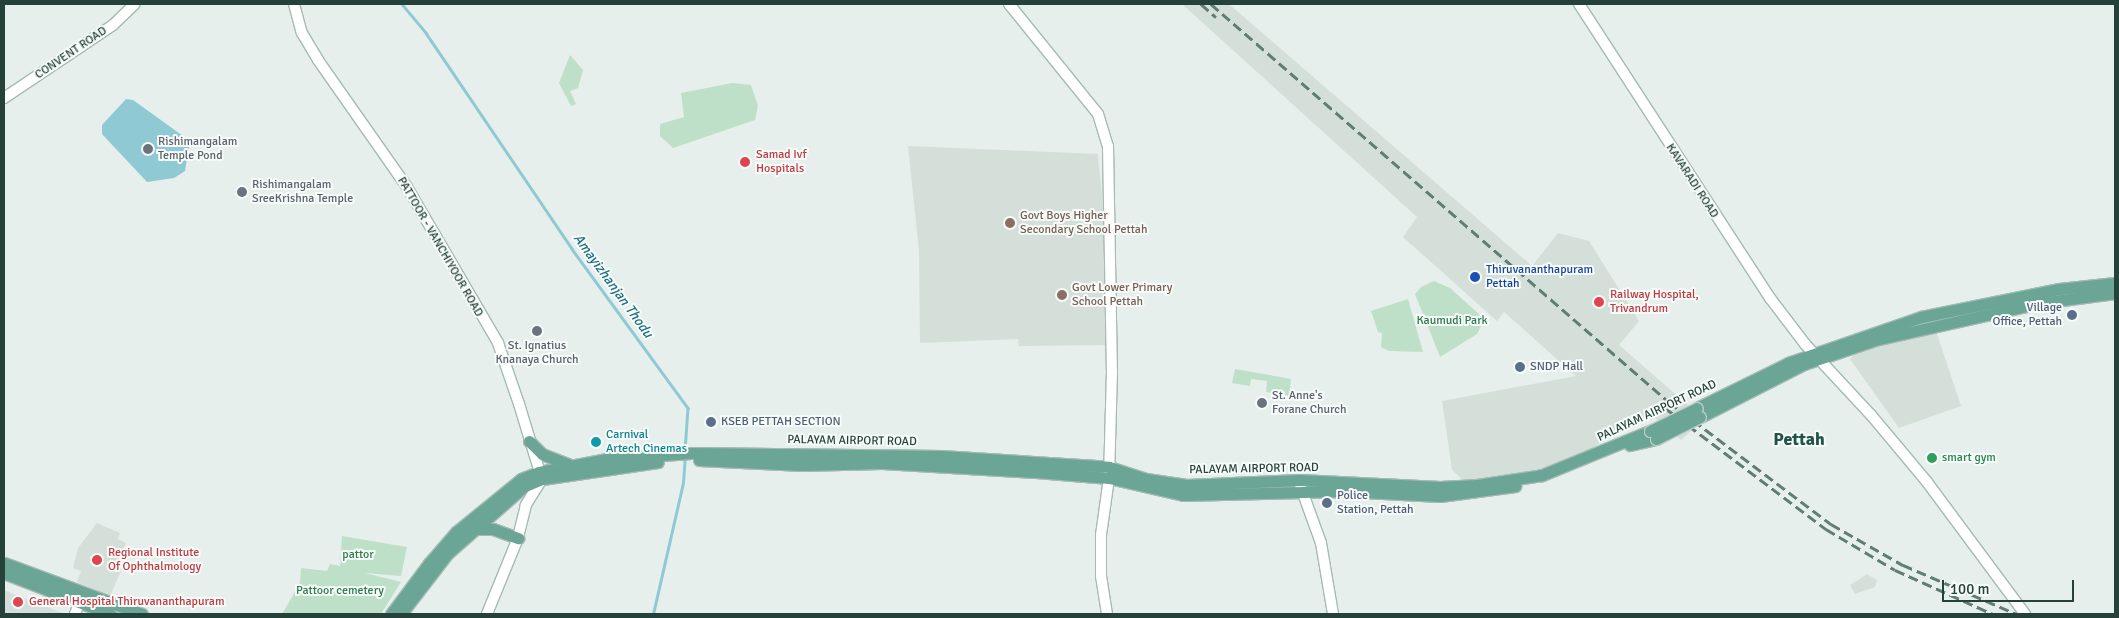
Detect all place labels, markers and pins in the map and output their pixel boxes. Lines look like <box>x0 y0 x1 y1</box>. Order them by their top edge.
place label: Rishimangalam Temple Pond <box>158 135 237 163</box>
marker: Rishimangalam Temple Pond <box>142 143 154 155</box>
place label: Samad Ivf Hospitals <box>756 148 807 176</box>
marker: Samad Ivf Hospitals <box>738 155 752 169</box>
place label: Rishimangalam SreeKrishna Temple <box>252 178 353 206</box>
marker: Rishimangalam SreeKrishna Temple <box>236 186 248 198</box>
place label: Govt Boys Higher Secondary School Pettah <box>1020 209 1147 237</box>
marker: Govt Boys Higher Secondary School Pettah <box>1004 217 1016 229</box>
place label: Thiruvananthapuram Pettah <box>1486 263 1593 291</box>
marker: Thiruvananthapuram Pettah <box>1468 270 1482 284</box>
place label: Govt Lower Primary School Pettah <box>1072 281 1172 309</box>
place label: Railway Hospital, Trivandrum <box>1610 288 1699 316</box>
marker: Govt Lower Primary School Pettah <box>1056 289 1068 301</box>
marker: Railway Hospital, Trivandrum <box>1592 295 1606 309</box>
place label: Village Office, Pettah <box>1992 301 2062 329</box>
marker: Village Office, Pettah <box>2066 309 2078 321</box>
marker: St. Ignatius Knanaya Church <box>531 325 543 337</box>
place label: St. Ignatius Knanaya Church <box>495 339 579 367</box>
place label: SNDP Hall <box>1530 360 1583 374</box>
marker: SNDP Hall <box>1514 361 1526 373</box>
place label: St. Anne's Forane Church <box>1272 389 1346 417</box>
marker: St. Anne's Forane Church <box>1256 397 1268 409</box>
place label: KSEB PETTAH SECTION <box>721 415 841 429</box>
marker: KSEB PETTAH SECTION <box>705 416 717 428</box>
place label: Carnival Artech Cinemas <box>606 428 687 456</box>
marker: Carnival Artech Cinemas <box>590 436 602 448</box>
place label: smart gym <box>1942 451 1996 465</box>
marker: smart gym <box>1926 452 1938 464</box>
place label: Police Station, Pettah <box>1337 489 1414 517</box>
marker: Police Station, Pettah <box>1321 497 1333 509</box>
place label: Regional Institute Of Ophthalmology <box>108 546 201 574</box>
marker: Regional Institute Of Ophthalmology <box>90 553 104 567</box>
marker: General Hospital Thiruvananthapuram <box>11 595 25 609</box>
place label: General Hospital Thiruvananthapuram <box>29 595 225 609</box>

